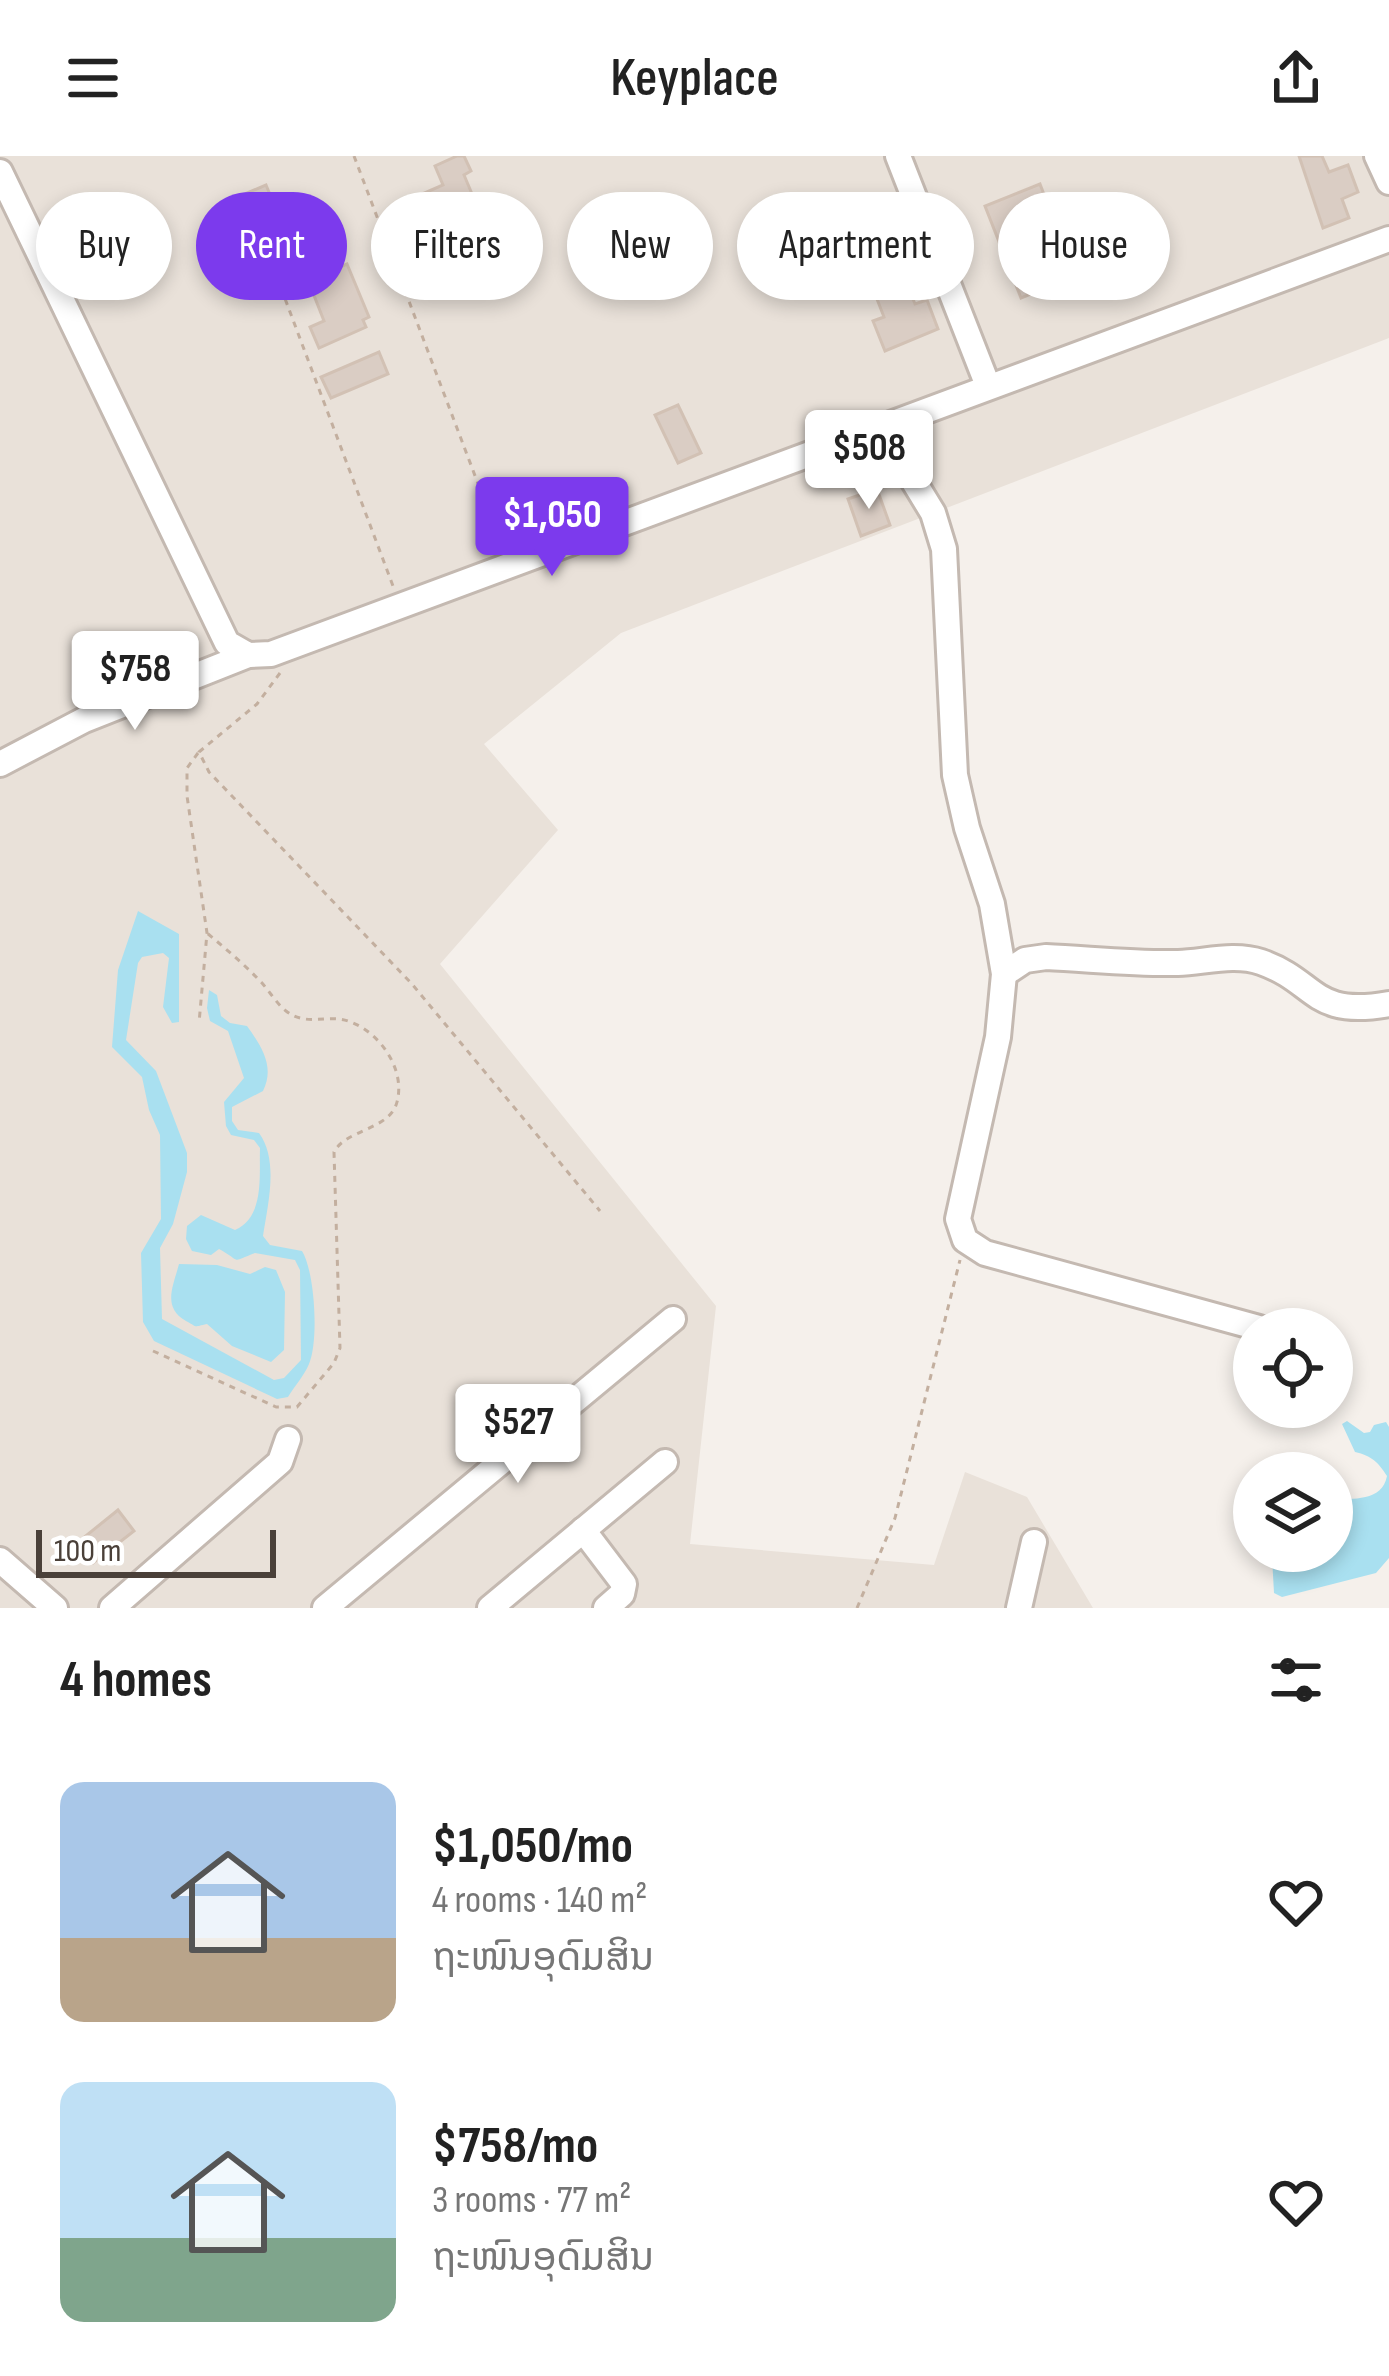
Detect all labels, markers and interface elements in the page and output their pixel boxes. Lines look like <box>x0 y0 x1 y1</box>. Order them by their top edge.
icon: menu <box>60 45 126 111</box>
icon: share <box>1263 45 1329 111</box>
text: Keyplace <box>610 46 779 111</box>
chip: Buy <box>36 192 172 300</box>
chip: Rent <box>196 192 347 300</box>
chip: Filters <box>371 192 543 300</box>
chip: New <box>567 192 713 300</box>
chip: Apartment <box>737 192 974 300</box>
chip: House <box>998 192 1170 300</box>
pin: $508 <box>798 410 940 512</box>
text: $508 <box>832 425 906 472</box>
pin: $1,050 <box>454 477 650 579</box>
text: $1,050 <box>502 492 602 539</box>
pin: $758 <box>64 631 206 733</box>
text: $758 <box>99 646 171 693</box>
map controls <box>1233 1308 1353 1572</box>
button: locate <box>1233 1308 1353 1428</box>
pin: $527 <box>447 1384 589 1486</box>
text: $527 <box>482 1399 554 1446</box>
button: layers <box>1233 1452 1353 1572</box>
scale bar <box>36 1524 276 1577</box>
text: 100 m <box>54 1531 121 1571</box>
icon: filters <box>1263 1647 1329 1713</box>
text: 4 homes <box>60 1650 212 1711</box>
text: $1,050/mo <box>432 1816 633 1877</box>
icon: home <box>156 1830 300 1974</box>
icon: heart <box>1263 1869 1329 1935</box>
text: 4 rooms · 140 m² <box>432 1877 647 1924</box>
text: ຖະໜົນອຸດົມສິນ <box>432 1935 654 1982</box>
text: $758/mo <box>432 2116 598 2177</box>
icon: home <box>156 2130 300 2274</box>
icon: heart <box>1263 2169 1329 2235</box>
text: 3 rooms · 77 m² <box>432 2177 631 2224</box>
text: ຖະໜົນອຸດົມສິນ <box>432 2235 654 2282</box>

